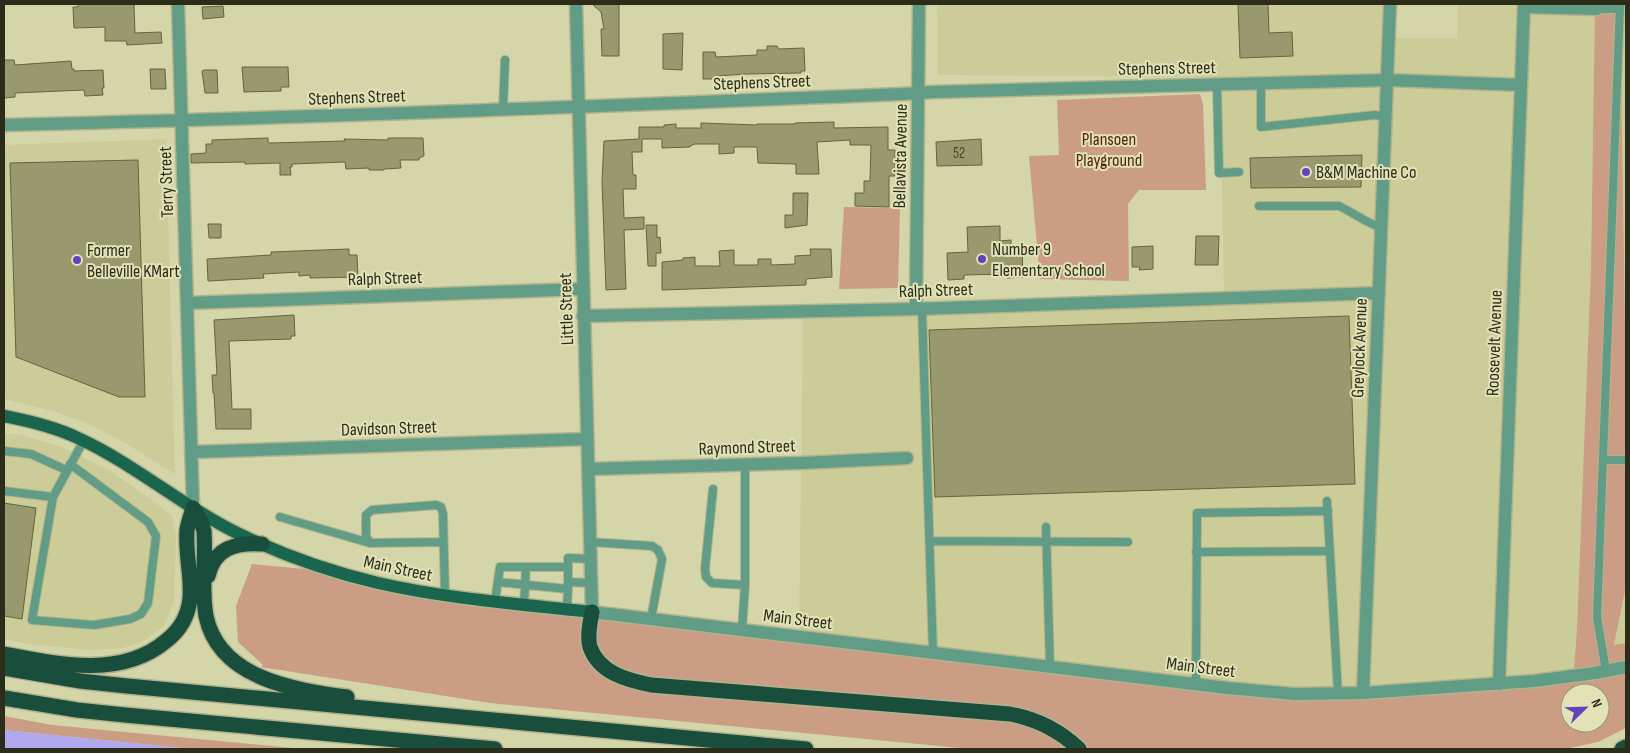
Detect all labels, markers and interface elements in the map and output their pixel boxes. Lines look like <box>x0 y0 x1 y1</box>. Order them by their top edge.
street label: Stephens Street <box>1118 57 1217 80</box>
street label: Stephens Street <box>713 70 812 95</box>
street label: Stephens Street <box>308 85 407 110</box>
street label: Bellavista Avenue <box>889 103 912 209</box>
park label: Plansoen Playground <box>1076 129 1142 171</box>
house number: 52 <box>953 144 965 163</box>
street label: Terry Street <box>155 145 178 218</box>
place label: B&M Machine Co <box>1316 162 1416 183</box>
marker: B&M Machine Co <box>1300 166 1312 178</box>
place label: Number 9 Elementary School <box>992 239 1105 281</box>
place label: Former Belleville KMart <box>87 240 180 282</box>
marker: Number 9 Elementary School <box>976 253 988 265</box>
marker: Former Belleville KMart <box>71 254 83 266</box>
street label: Ralph Street <box>347 267 423 290</box>
street label: Little Street <box>555 272 578 346</box>
street label: Ralph Street <box>898 279 974 302</box>
street label: Roosevelt Avenue <box>1482 289 1507 397</box>
street label: Greylock Avenue <box>1347 298 1372 398</box>
street label: Davidson Street <box>341 416 438 441</box>
street label: Raymond Street <box>698 435 796 460</box>
street label: Main Street <box>362 551 435 586</box>
street label: Main Street <box>762 605 834 634</box>
street label: Main Street <box>1165 653 1237 682</box>
north arrow <box>1560 683 1610 733</box>
text: N <box>1587 696 1606 710</box>

